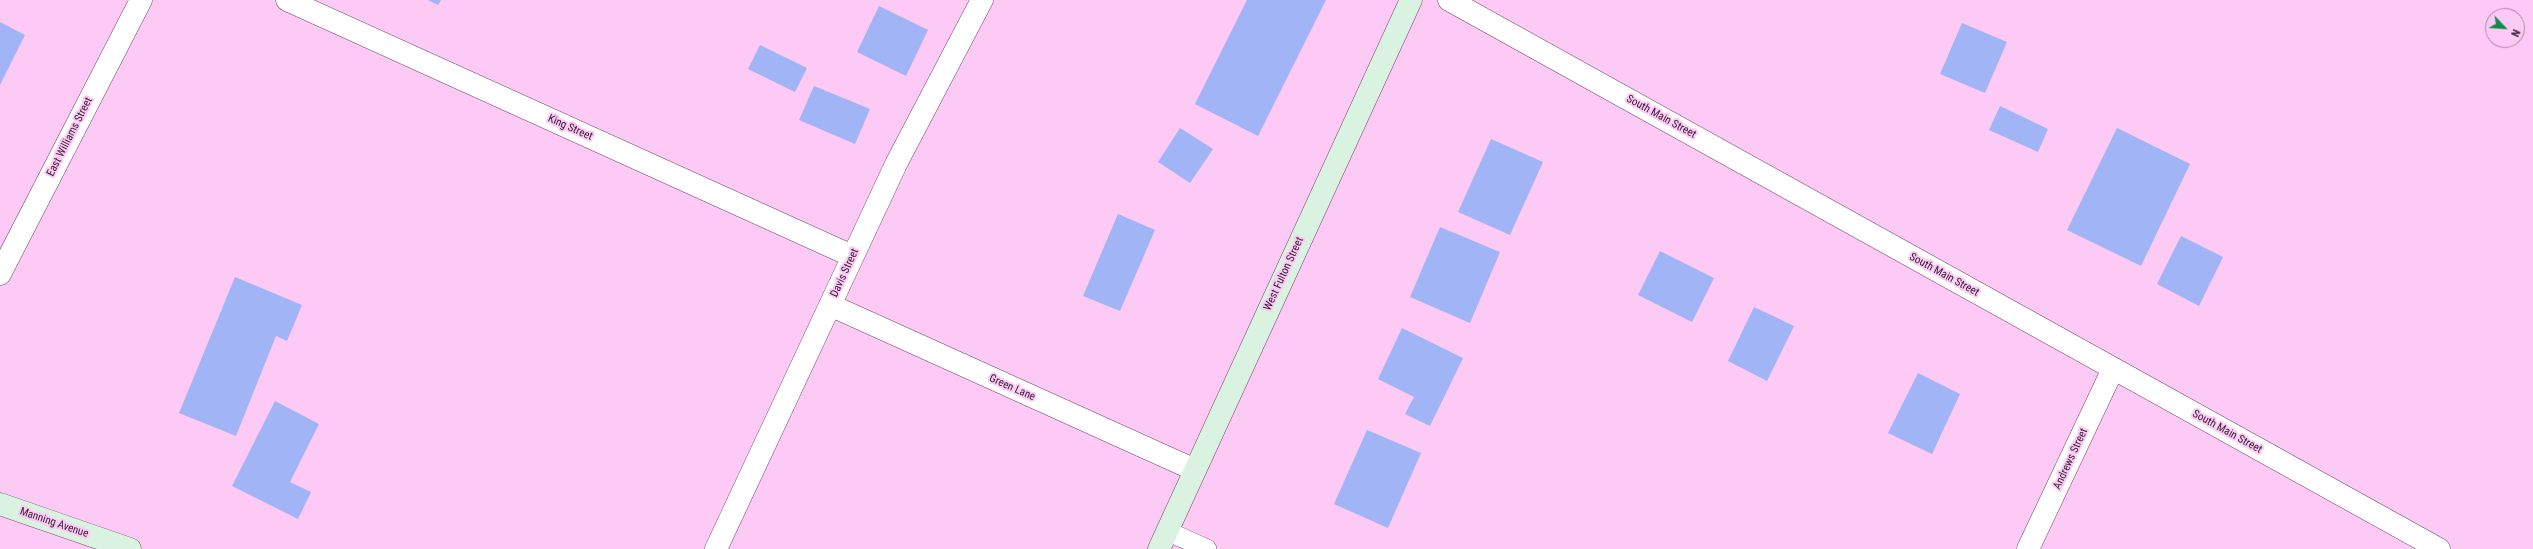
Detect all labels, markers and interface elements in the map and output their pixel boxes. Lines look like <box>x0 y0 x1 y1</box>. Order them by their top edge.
north arrow <box>2485 8 2525 48</box>
text: N <box>2508 27 2523 39</box>
street label: South Main Street <box>1624 92 1698 142</box>
street label: East Williams Street <box>44 95 96 179</box>
street label: King Street <box>546 112 594 144</box>
street label: West Fulton Street <box>1261 235 1307 313</box>
street label: Davis Street <box>828 247 862 299</box>
street label: South Main Street <box>1907 250 1981 300</box>
street label: Green Lane <box>987 372 1037 404</box>
street label: South Main Street <box>2190 407 2264 457</box>
street label: Andrews Street <box>2051 426 2091 492</box>
street label: Manning Avenue <box>18 505 90 541</box>

